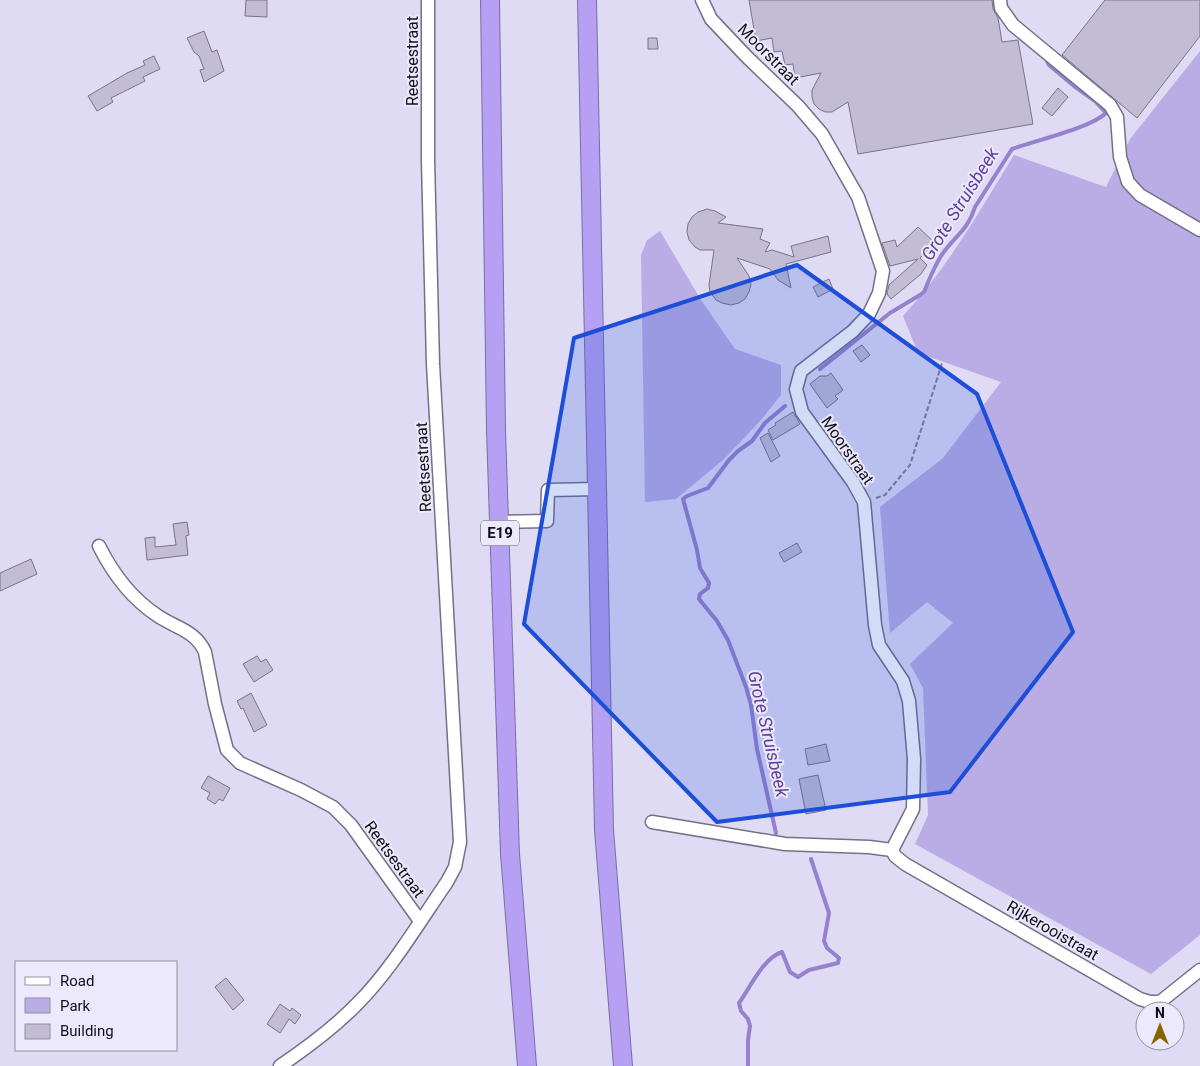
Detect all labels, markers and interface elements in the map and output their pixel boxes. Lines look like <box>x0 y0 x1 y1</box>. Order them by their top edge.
street label: Reetsestraat <box>403 16 422 106</box>
street label: Moorstraat <box>734 20 803 89</box>
water label: Grote Struisbeek <box>916 142 1003 264</box>
street label: Moorstraat <box>817 413 878 488</box>
street label: Reetsestraat <box>412 422 435 512</box>
road number: E19 <box>481 520 519 546</box>
water label: Grote Struisbeek <box>744 669 793 800</box>
street label: Reetsestraat <box>360 817 429 901</box>
street label: Rijkerooistraat <box>1004 897 1102 964</box>
legend <box>15 961 178 1051</box>
text: Road <box>60 972 94 990</box>
text: Park <box>60 997 91 1015</box>
north arrow <box>1135 1001 1185 1051</box>
text: N <box>1155 1005 1165 1021</box>
text: Building <box>60 1022 114 1040</box>

